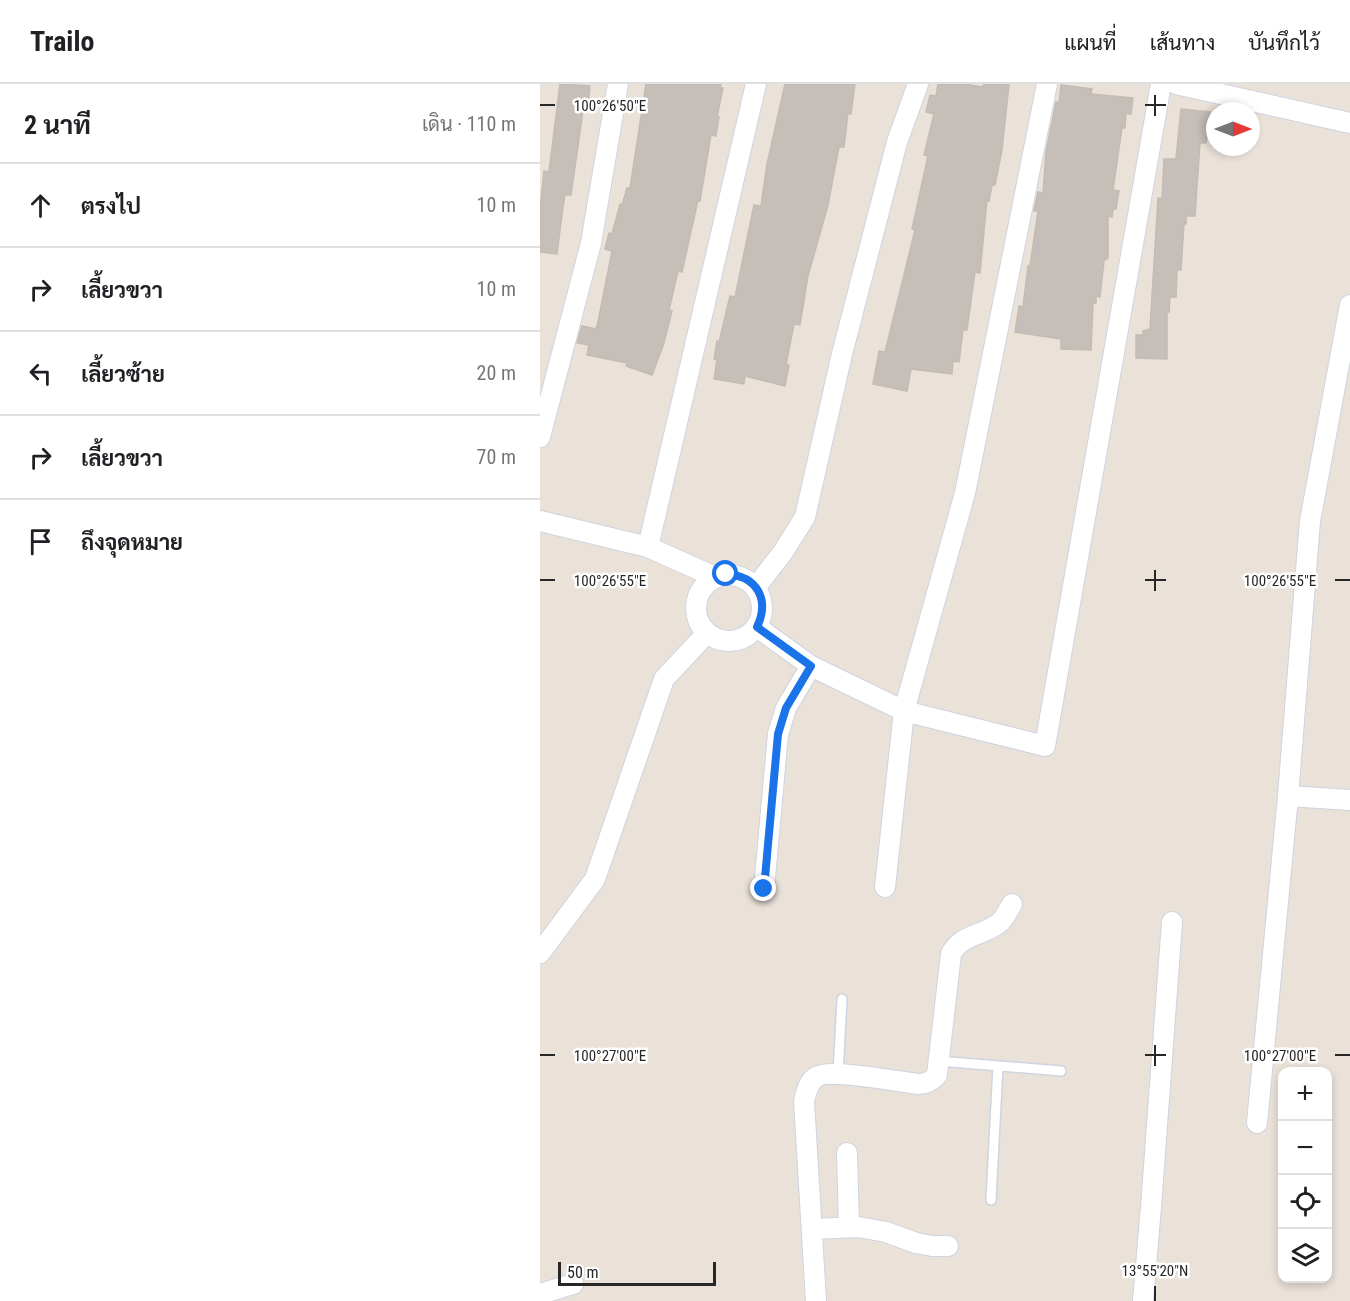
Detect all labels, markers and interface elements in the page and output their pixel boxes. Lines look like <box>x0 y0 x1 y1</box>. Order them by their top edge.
text: Trailo <box>30 25 94 58</box>
text: แผนที่ <box>1064 31 1117 55</box>
text: เส้นทาง <box>1150 31 1215 55</box>
text: บันทึกไว้ <box>1248 31 1320 55</box>
text: 100°26'50"E <box>574 97 646 115</box>
north arrow <box>1206 102 1260 156</box>
text: 2 นาที <box>24 110 91 140</box>
text: เดิน · 110 m <box>422 112 516 136</box>
icon: ahead <box>24 189 57 222</box>
text: 10 m <box>477 193 516 217</box>
text: ตรงไป <box>81 194 141 219</box>
icon: right <box>24 273 57 306</box>
text: 10 m <box>477 277 516 301</box>
text: เลี้ยวขวา <box>81 278 163 303</box>
icon: left <box>24 357 57 390</box>
text: 20 m <box>477 361 516 385</box>
text: เลี้ยวซ้าย <box>81 362 165 387</box>
icon: right <box>24 441 57 474</box>
text: 70 m <box>477 445 516 469</box>
text: เลี้ยวขวา <box>81 446 163 471</box>
icon: arrive <box>24 525 57 558</box>
text: ถึงจุดหมาย <box>81 530 183 555</box>
route start <box>712 560 738 586</box>
text: 100°26'55"E <box>574 572 646 590</box>
text: 100°26'55"E <box>1244 572 1316 590</box>
route end <box>750 875 776 901</box>
text: 100°27'00"E <box>574 1047 646 1065</box>
text: 100°27'00"E <box>1244 1047 1316 1065</box>
map controls <box>1278 1067 1332 1283</box>
button: + <box>1278 1067 1332 1121</box>
button: − <box>1278 1121 1332 1175</box>
button: locate <box>1278 1175 1332 1229</box>
button: layers <box>1278 1229 1332 1283</box>
scale bar <box>558 1259 716 1286</box>
text: 13°55'20"N <box>1122 1262 1188 1280</box>
text: 50 m <box>567 1263 599 1282</box>

